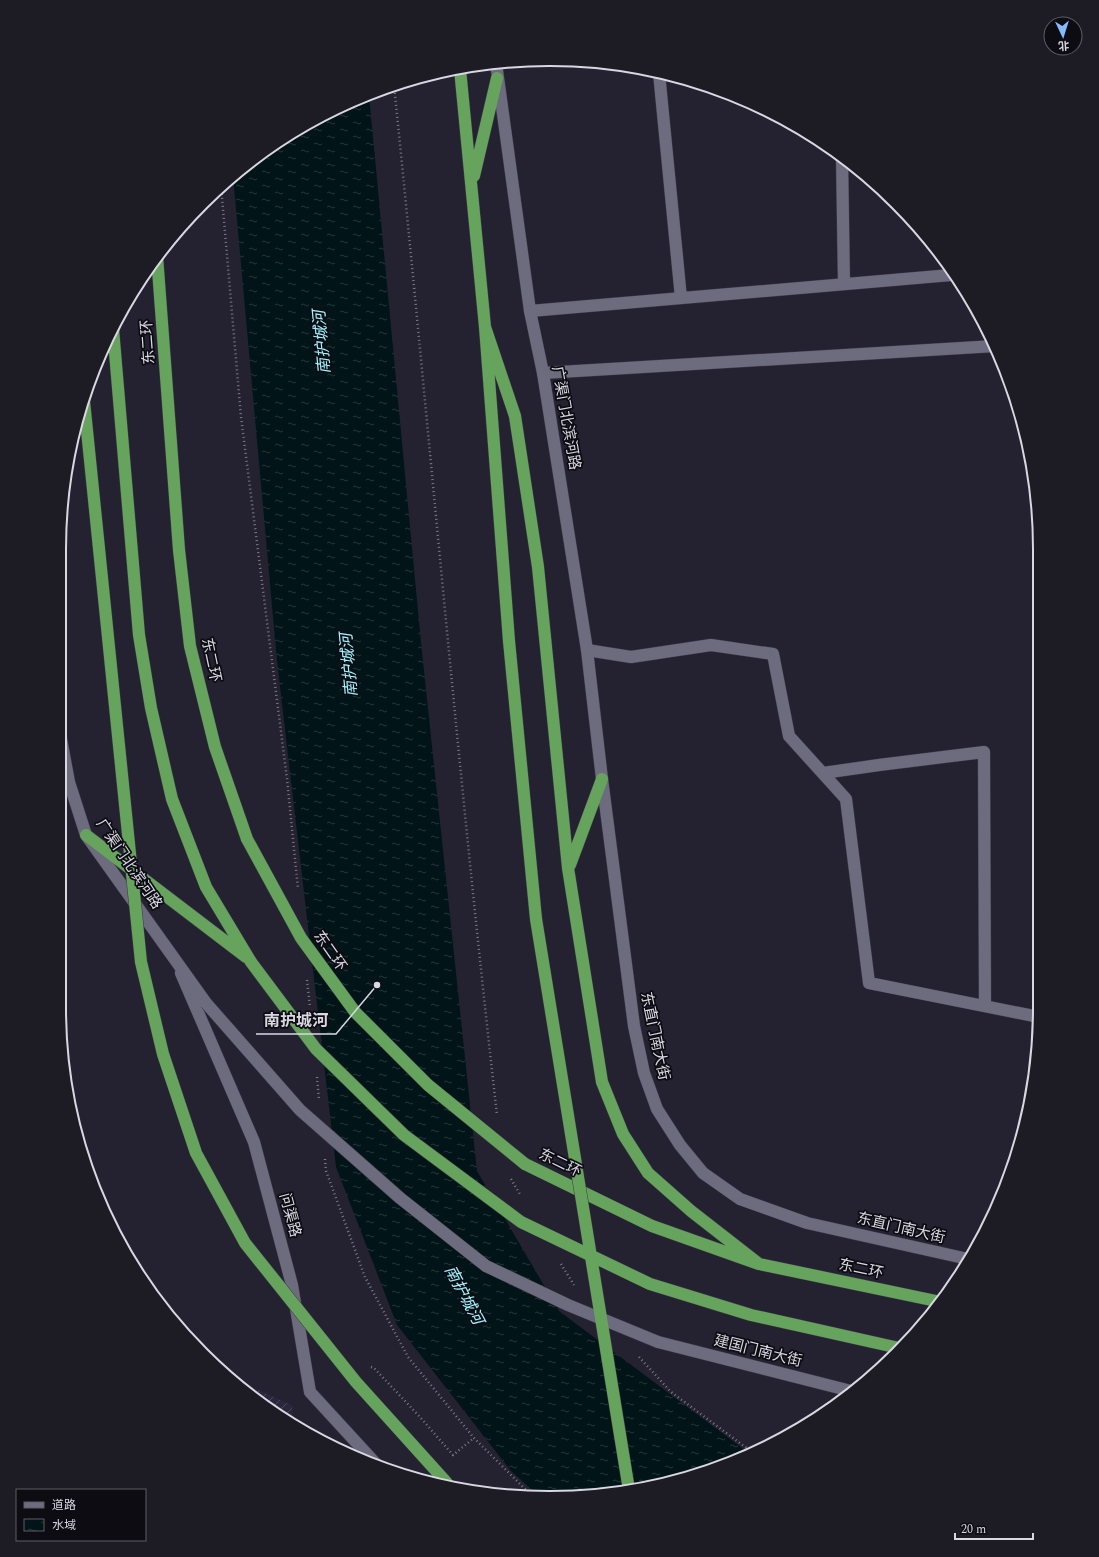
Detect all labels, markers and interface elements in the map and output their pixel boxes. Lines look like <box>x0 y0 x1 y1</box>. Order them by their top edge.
north arrow <box>1043 16 1083 56</box>
text: 北 <box>1058 37 1070 54</box>
water label: 南护城河 <box>307 306 337 375</box>
street label: 东二环 <box>135 319 161 365</box>
street label: 广渠门北滨河路 <box>546 364 586 472</box>
water label: 南护城河 <box>334 629 364 698</box>
street label: 东二环 <box>195 636 227 684</box>
street label: 广渠门北滨河路 <box>90 814 168 914</box>
street label: 东二环 <box>308 926 352 976</box>
street label: 东直门南大街 <box>634 990 676 1082</box>
callout: 南护城河 <box>256 1006 336 1034</box>
text: 南护城河 <box>264 1009 328 1033</box>
street label: 东二环 <box>535 1143 585 1183</box>
street label: 问渠路 <box>273 1190 307 1240</box>
street label: 东直门南大街 <box>855 1207 947 1249</box>
street label: 东二环 <box>837 1253 885 1285</box>
water label: 南护城河 <box>438 1261 491 1332</box>
street label: 建国门南大街 <box>712 1329 804 1373</box>
legend <box>16 1489 146 1541</box>
text: 道路 <box>52 1496 76 1515</box>
scale bar <box>955 1515 1033 1541</box>
text: 水域 <box>52 1516 76 1535</box>
text: 20 m <box>961 1520 986 1539</box>

